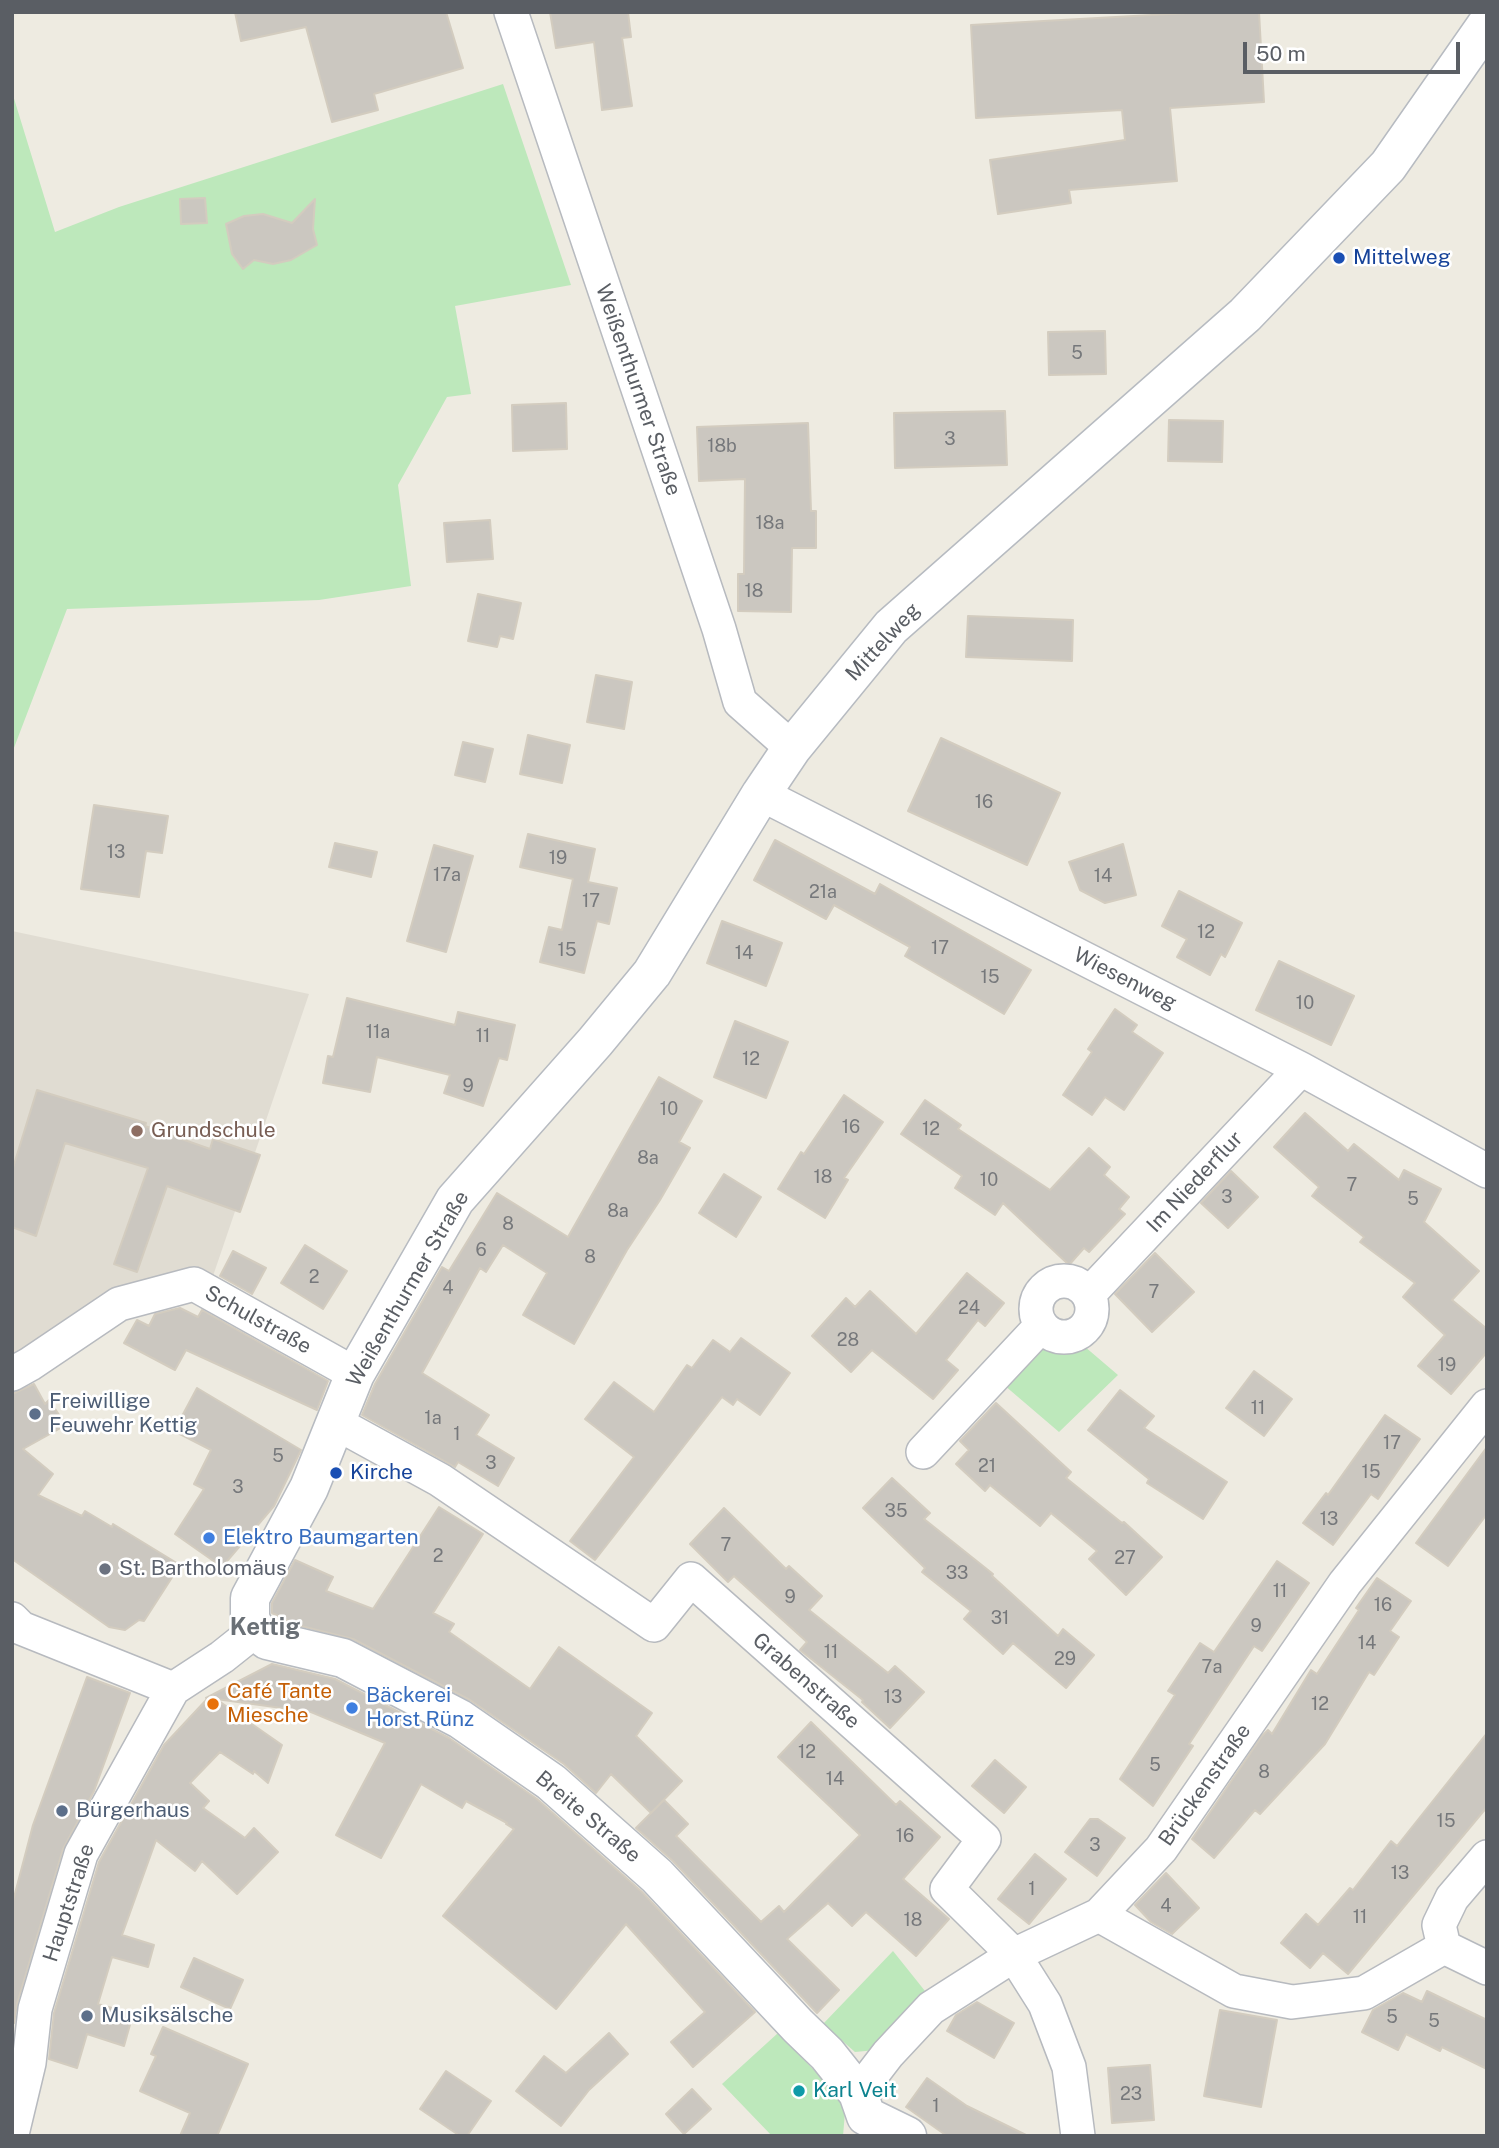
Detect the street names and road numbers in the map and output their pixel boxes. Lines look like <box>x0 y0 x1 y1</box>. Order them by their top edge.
street label: Weißenthurmer Straße <box>590 281 686 499</box>
street label: Mittelweg <box>840 598 926 686</box>
street label: Wiesenweg <box>1069 942 1181 1016</box>
street label: Im Niederflur <box>1142 1126 1248 1238</box>
street label: Weißenthurmer Straße <box>342 1187 474 1391</box>
street label: Schulstraße <box>200 1280 316 1360</box>
street label: Grabenstraße <box>747 1628 865 1734</box>
street label: Brückenstraße <box>1154 1719 1256 1851</box>
street label: Breite Straße <box>530 1766 646 1868</box>
street label: Hauptstraße <box>38 1841 100 1965</box>

